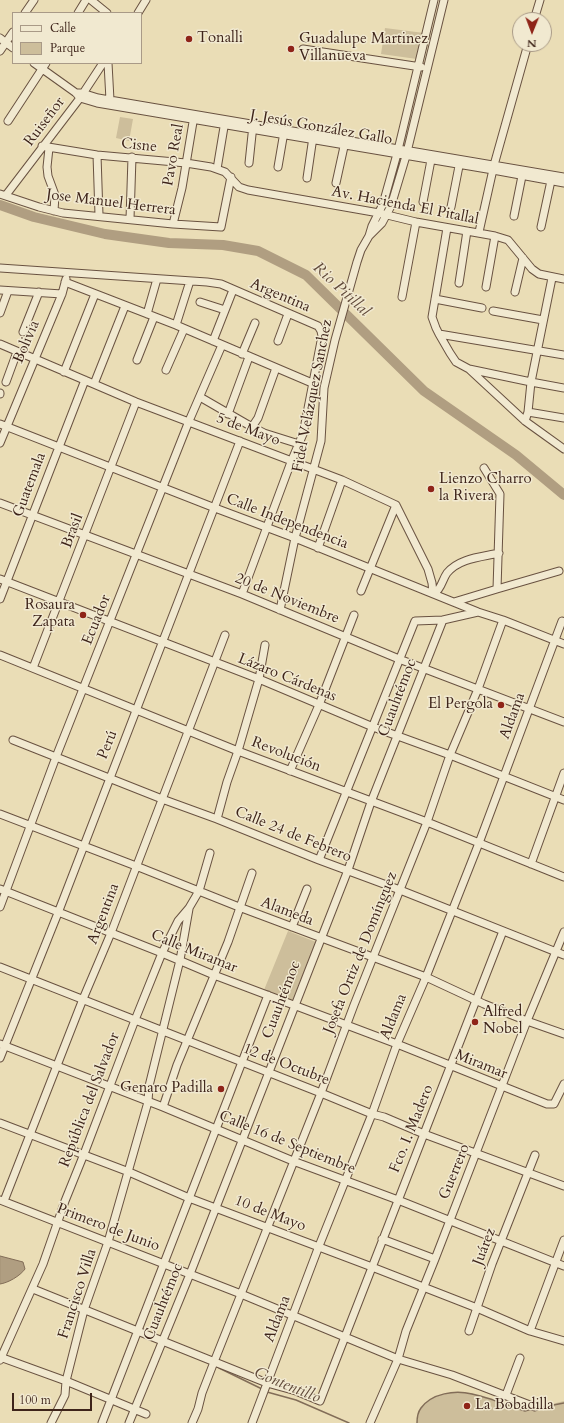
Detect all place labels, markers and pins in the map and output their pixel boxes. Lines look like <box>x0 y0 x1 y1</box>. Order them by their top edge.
place label: Tonalli <box>197 30 243 48</box>
place label: Guadalupe Martinez Villanueva <box>299 31 428 66</box>
marker: Tonalli <box>184 34 194 44</box>
marker: Guadalupe Martinez Villanueva <box>286 44 296 54</box>
place label: Lienzo Charro la Rivera <box>439 471 532 506</box>
marker: Lienzo Charro la Rivera <box>426 484 436 494</box>
place label: Rosaura Zapata <box>25 597 75 632</box>
marker: Rosaura Zapata <box>78 610 88 620</box>
place label: El Pergola <box>428 696 493 714</box>
marker: El Pergola <box>496 700 506 710</box>
place label: Alfred Nobel <box>483 1004 523 1039</box>
marker: Alfred Nobel <box>470 1017 480 1027</box>
place label: Genaro Padilla <box>120 1080 213 1098</box>
marker: Genaro Padilla <box>216 1084 226 1094</box>
place label: La Bobadilla <box>475 1397 554 1415</box>
marker: La Bobadilla <box>462 1401 472 1411</box>

